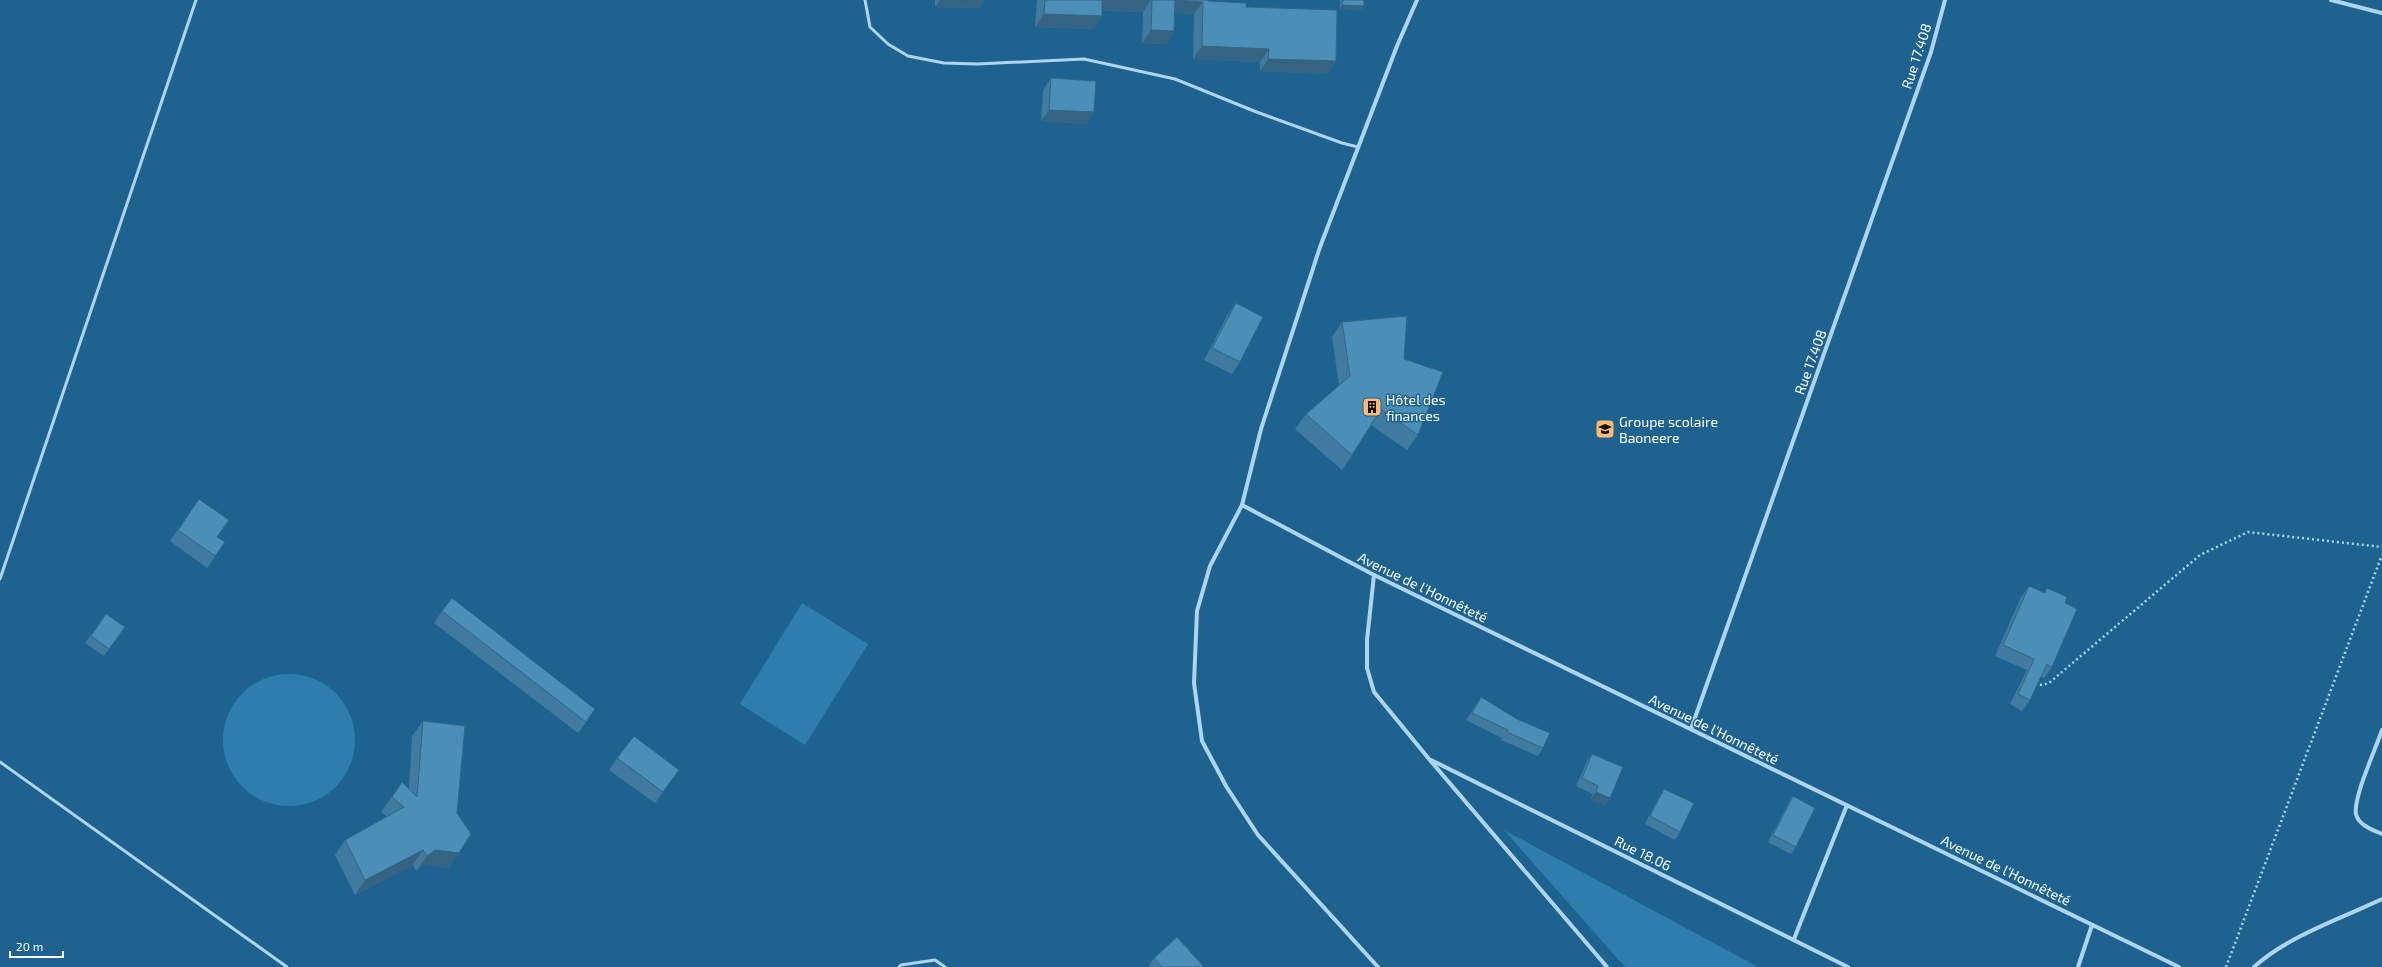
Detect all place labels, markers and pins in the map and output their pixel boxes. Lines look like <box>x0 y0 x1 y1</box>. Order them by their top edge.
place label: Hôtel des finances <box>1386 391 1446 424</box>
building icon: Hôtel des finances <box>1361 396 1383 418</box>
place label: Groupe scolaire Baoneere <box>1619 413 1718 446</box>
school or university icon: Groupe scolaire Baoneere <box>1594 418 1616 440</box>

